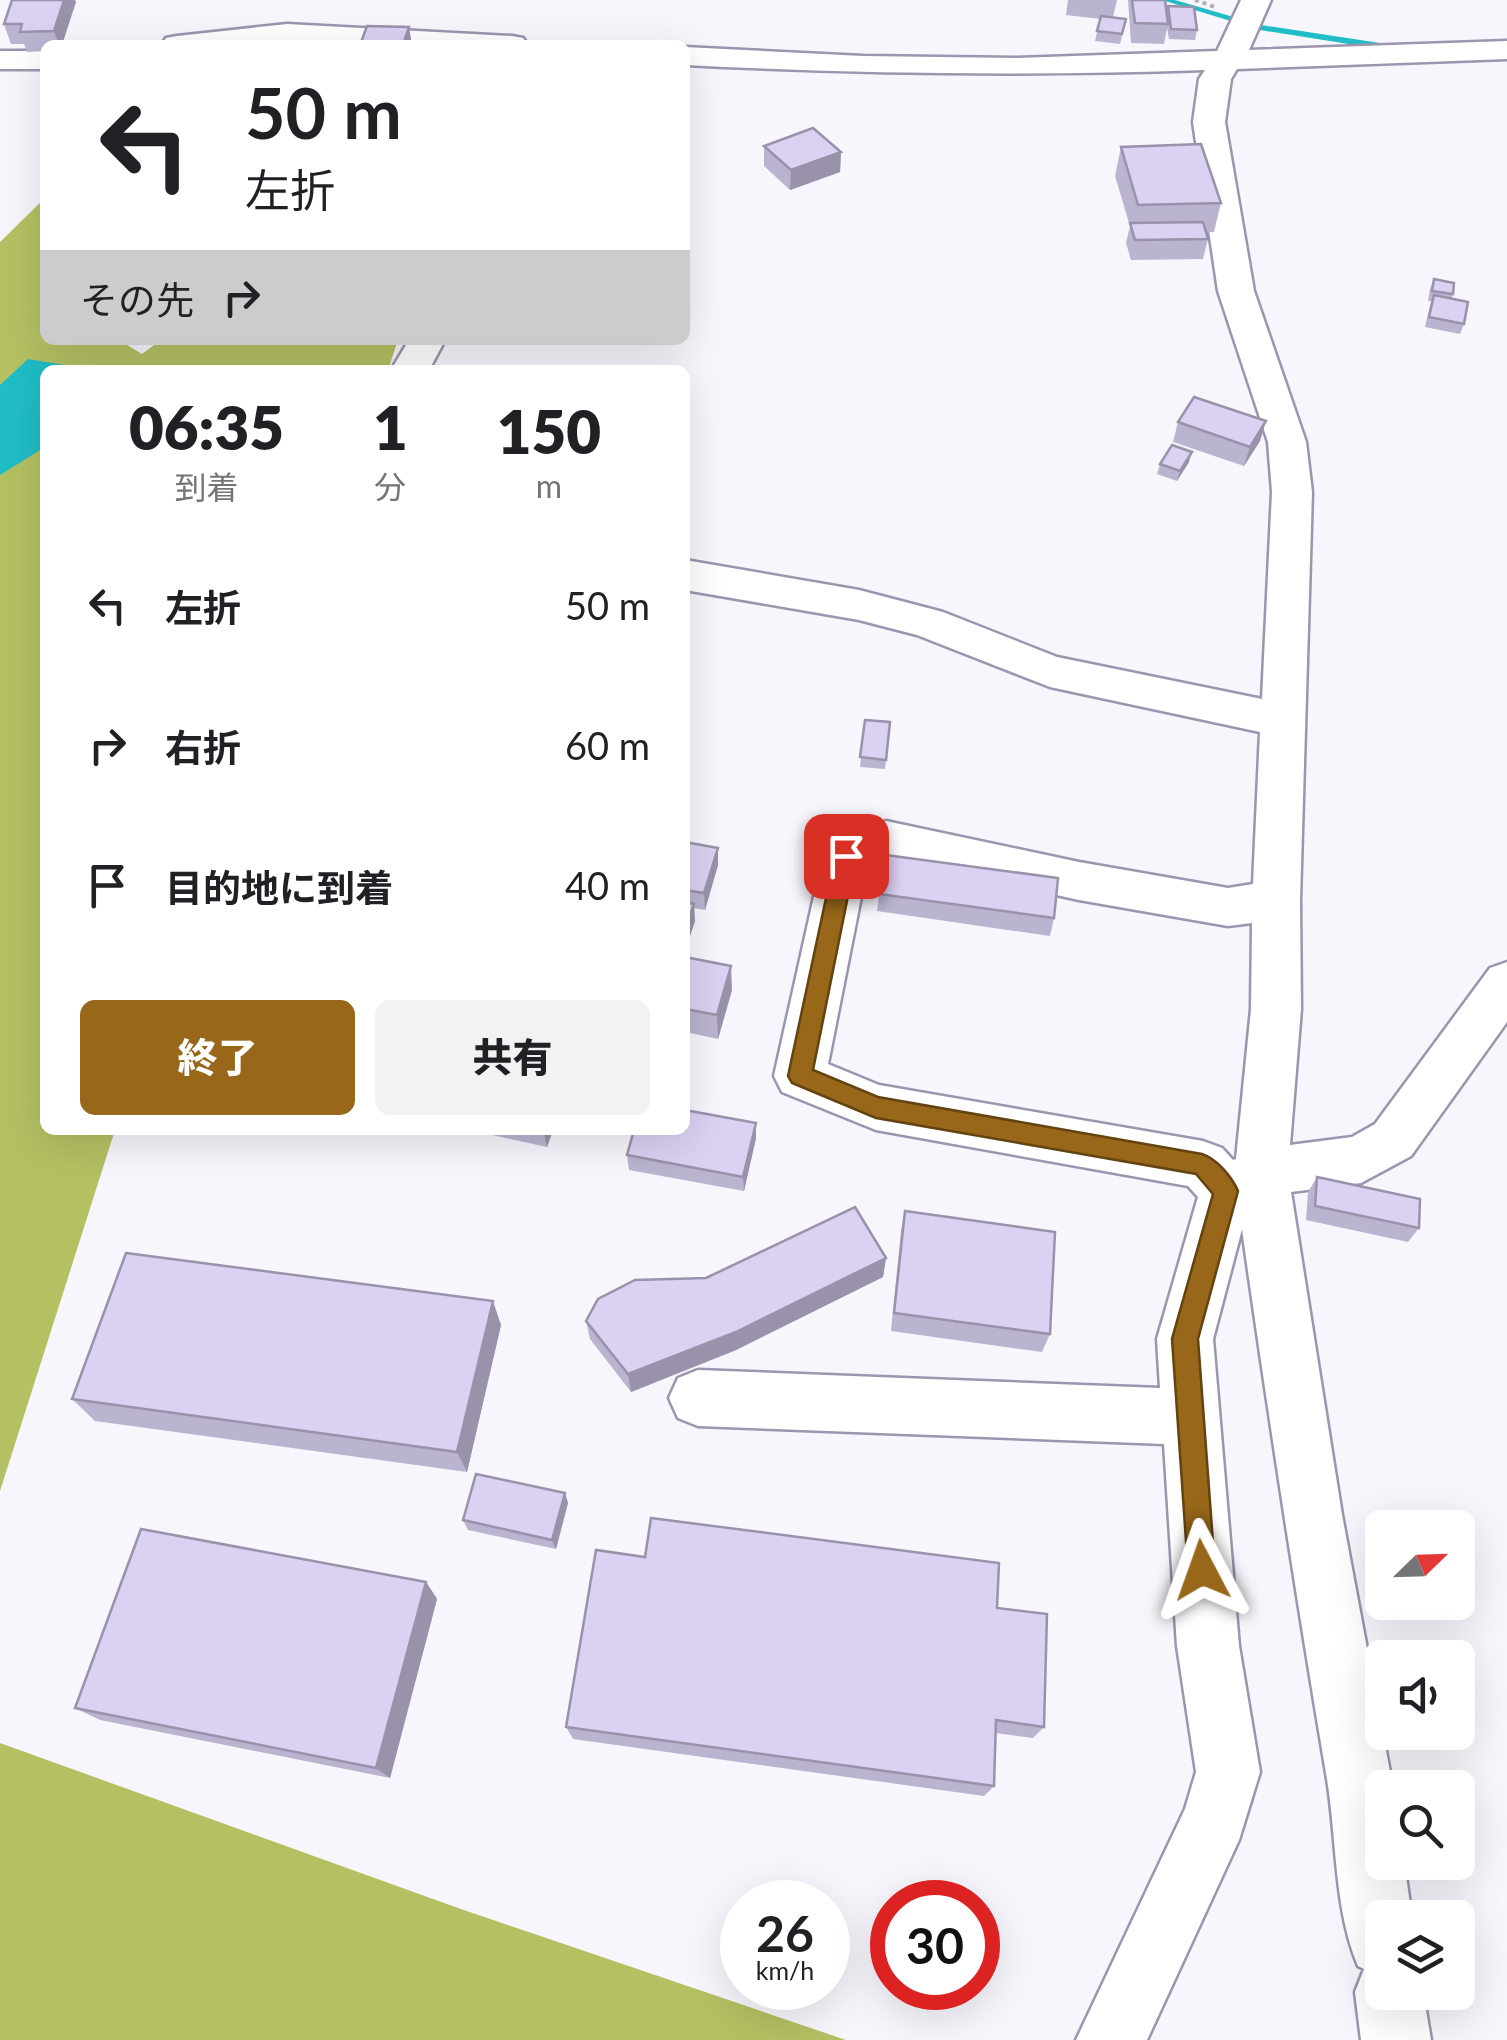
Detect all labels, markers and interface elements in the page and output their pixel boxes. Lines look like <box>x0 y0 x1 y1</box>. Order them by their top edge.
text: 50 m <box>245 70 402 154</box>
icon: left <box>80 80 210 210</box>
text: 左折 <box>245 163 335 217</box>
icon: right <box>214 270 269 325</box>
text: その先 <box>80 276 194 322</box>
text: 06:35 <box>129 391 284 463</box>
text: 1 <box>373 391 408 463</box>
text: 150 <box>497 395 601 467</box>
text: m <box>536 466 562 505</box>
text: 到着 <box>174 467 238 506</box>
text: 分 <box>374 467 406 506</box>
icon: left <box>80 578 135 633</box>
text: 50 m <box>565 582 650 628</box>
text: 左折 <box>165 584 241 630</box>
icon: right <box>80 718 135 773</box>
text: 60 m <box>565 722 650 768</box>
text: 右折 <box>165 724 241 770</box>
pin <box>804 814 889 899</box>
icon: arrive <box>819 829 874 884</box>
icon: arrive <box>80 858 135 913</box>
text: 40 m <box>565 862 650 908</box>
text: 目的地に到着 <box>165 864 393 910</box>
button: 終了 <box>80 1000 355 1115</box>
button: 共有 <box>375 1000 650 1115</box>
north arrow <box>1365 1510 1475 1620</box>
map controls <box>1365 1510 1475 2010</box>
position arrow <box>1150 1518 1254 1622</box>
button: sound <box>1365 1640 1475 1750</box>
button: search <box>1365 1770 1475 1880</box>
speed limit sign: 30 <box>870 1880 1000 2010</box>
button: layers <box>1365 1900 1475 2010</box>
text: 26 <box>756 1903 814 1963</box>
text: km/h <box>756 1955 814 1985</box>

